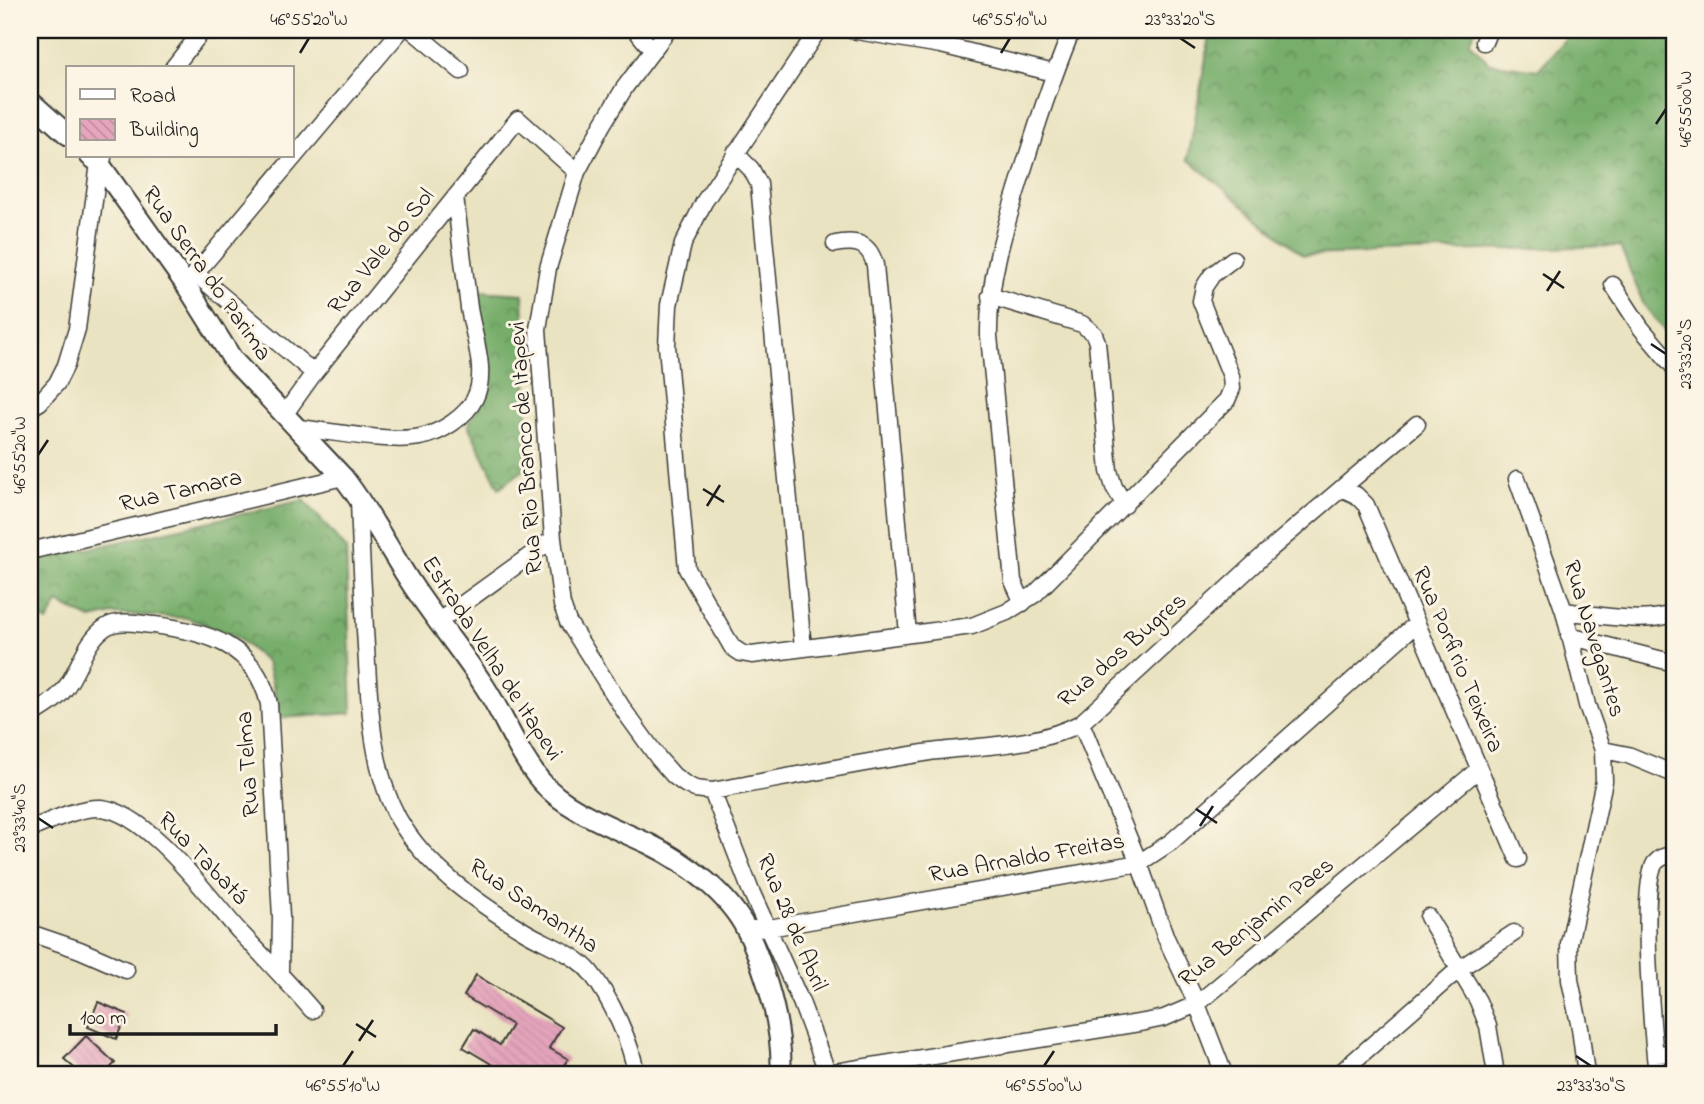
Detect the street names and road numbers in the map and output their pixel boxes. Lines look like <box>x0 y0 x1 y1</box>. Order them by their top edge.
street label: Rua Serra do Parima <box>132 179 280 369</box>
street label: Rua Vale do Sol <box>320 181 444 323</box>
street label: Rua Rio Branco de Itapevi <box>501 320 553 576</box>
street label: Rua Tamara <box>116 461 246 523</box>
street label: Estrada Velha de Itapevi <box>411 549 571 769</box>
street label: Rua Navegantes <box>1553 556 1633 722</box>
street label: Rua Porfirio Teixeira <box>1402 562 1512 758</box>
street label: Rua dos Bugres <box>1051 585 1195 717</box>
street label: Rua Telma <box>228 710 270 818</box>
street label: Rua Tabatá <box>148 804 256 914</box>
street label: Rua Arnaldo Freitas <box>926 825 1128 893</box>
street label: Rua 28 de Abril <box>746 849 836 997</box>
street label: Rua Benjamin Paes <box>1172 849 1342 997</box>
street label: Rua Samantha <box>461 851 605 963</box>

